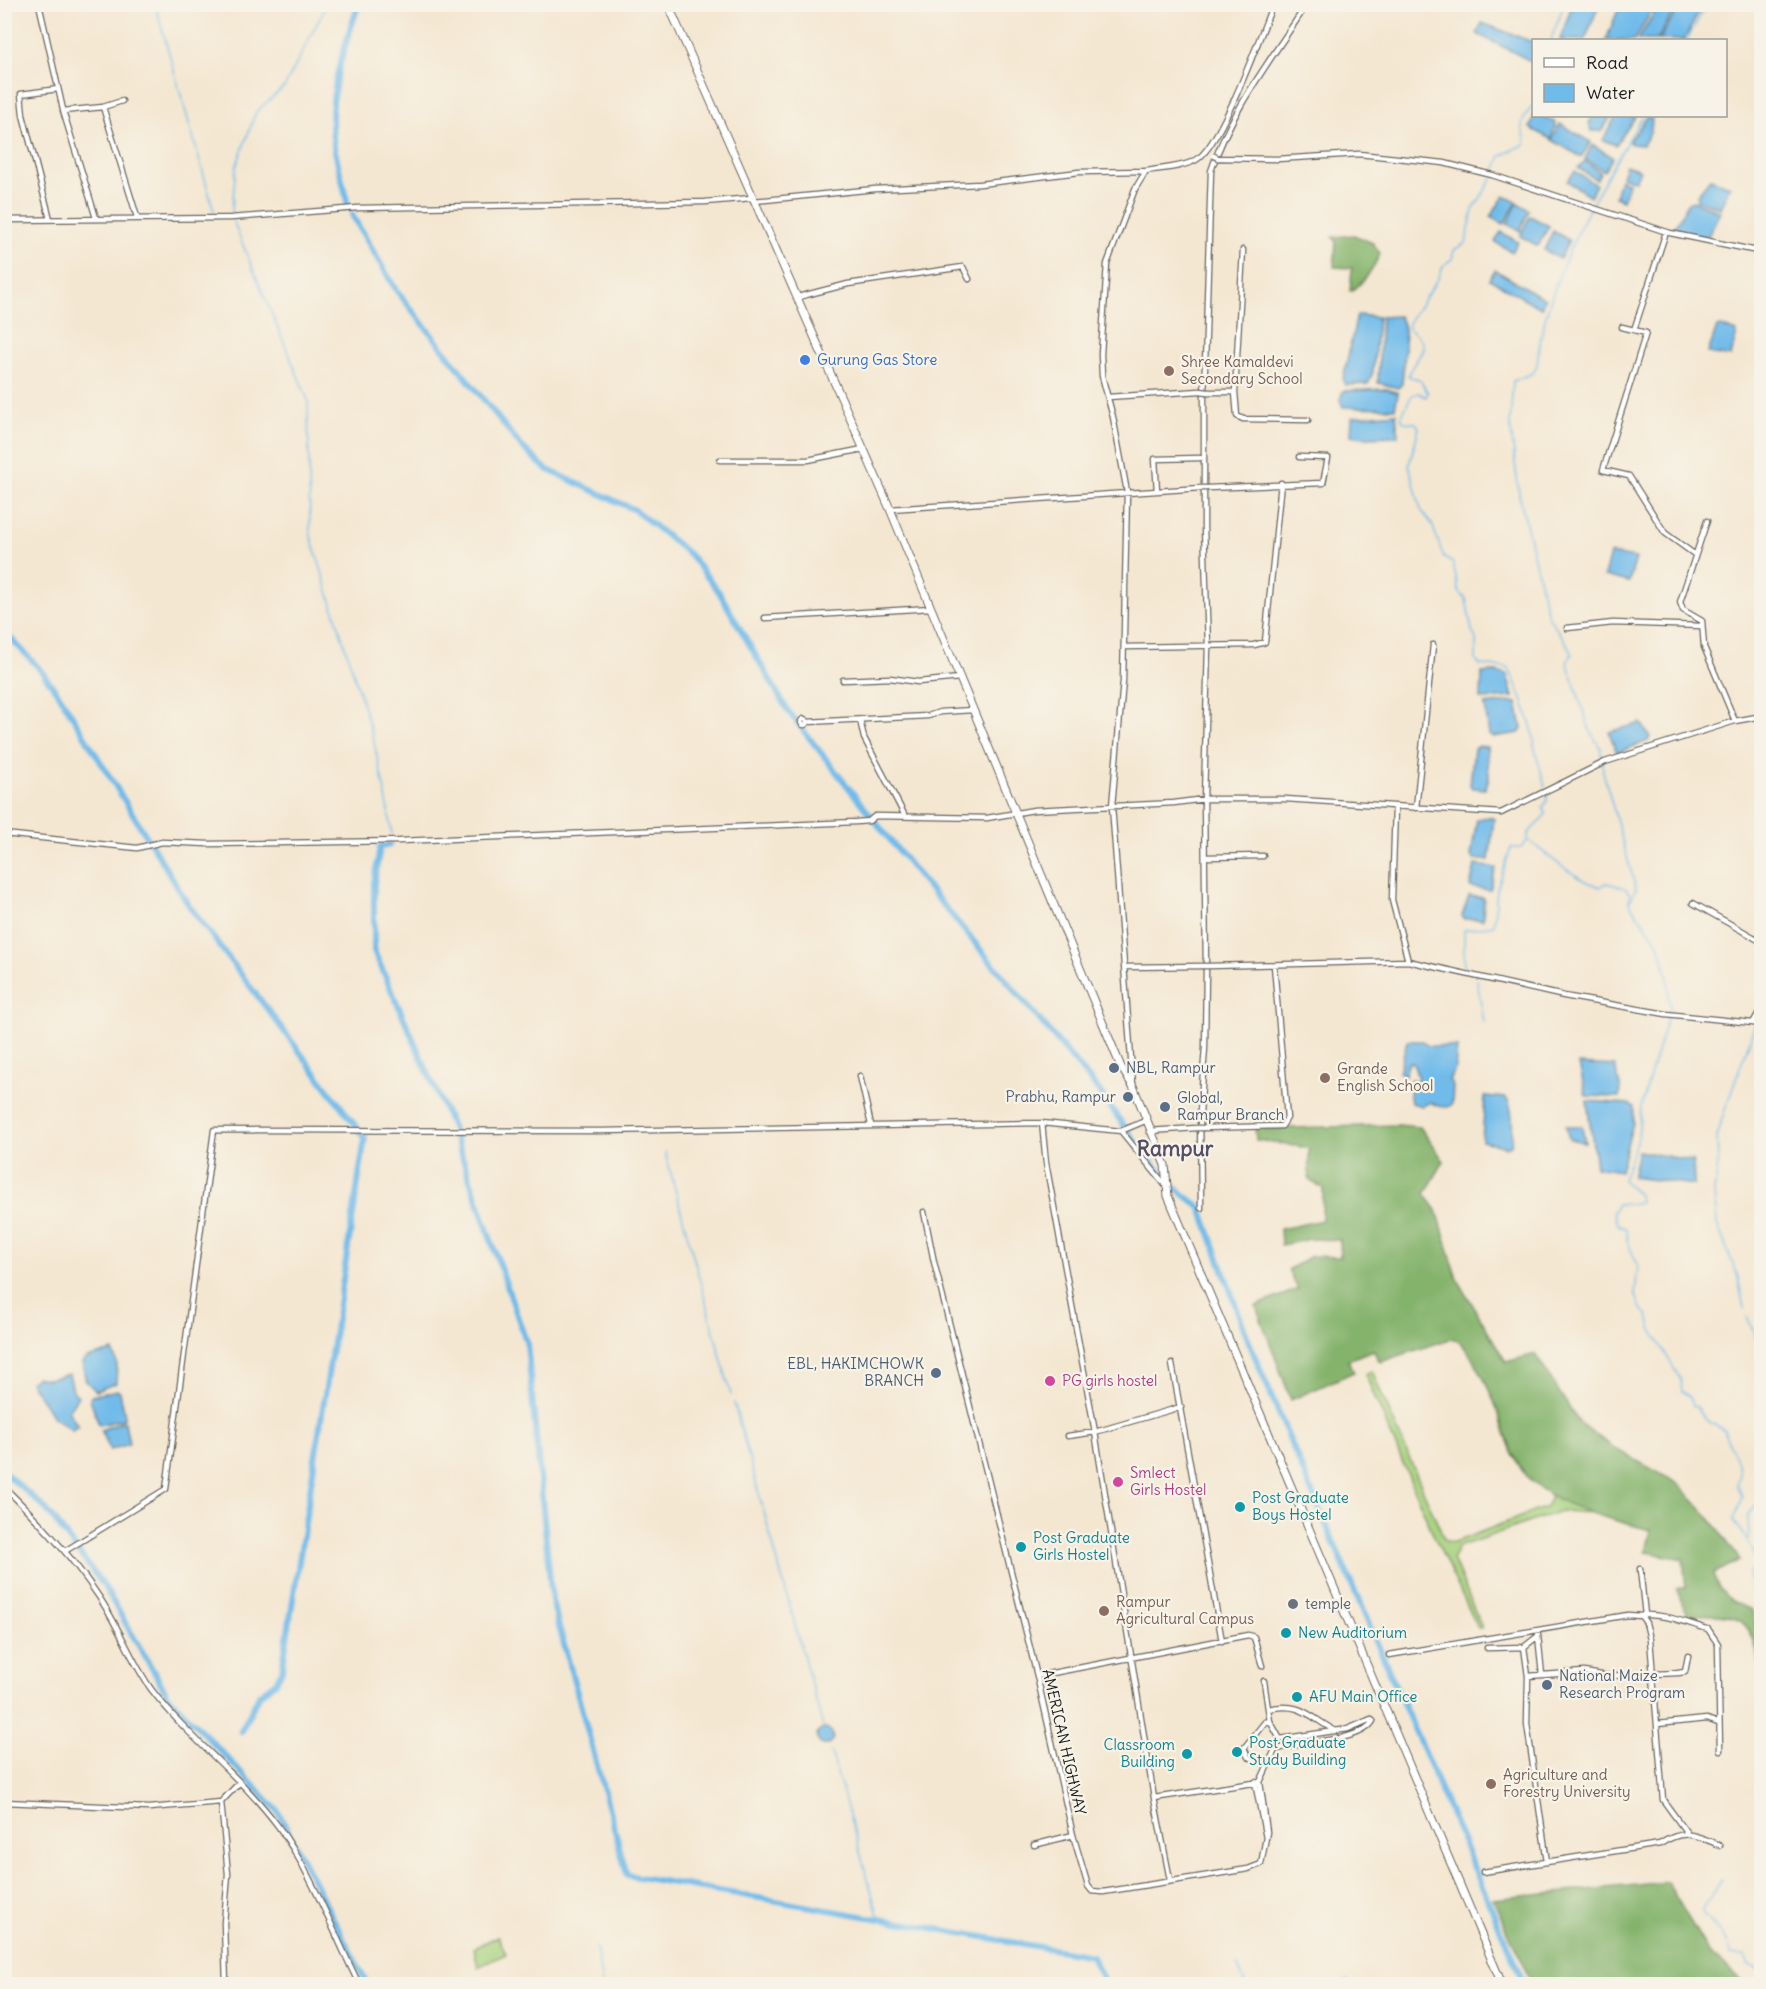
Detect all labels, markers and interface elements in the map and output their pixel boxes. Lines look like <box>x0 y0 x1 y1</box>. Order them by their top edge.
legend <box>1532 39 1727 117</box>
text: Road <box>1586 51 1629 74</box>
text: Water <box>1586 81 1636 104</box>
place label: Gurung Gas Store <box>817 350 937 369</box>
place label: Shree Kamaldevi Secondary School <box>1181 352 1303 388</box>
marker: Gurung Gas Store <box>798 353 812 367</box>
marker: Shree Kamaldevi Secondary School <box>1162 364 1176 378</box>
place label: NBL, Rampur <box>1126 1058 1216 1077</box>
place label: Grande English School <box>1337 1059 1433 1095</box>
marker: NBL, Rampur <box>1107 1061 1121 1075</box>
marker: Grande English School <box>1318 1071 1332 1085</box>
place label: Prabhu, Rampur <box>1006 1087 1116 1106</box>
place label: Global, Rampur Branch <box>1177 1088 1285 1124</box>
marker: Prabhu, Rampur <box>1121 1090 1135 1104</box>
marker: Global, Rampur Branch <box>1158 1100 1172 1114</box>
district label: Rampur <box>1137 1135 1214 1162</box>
place label: EBL, HAKIMCHOWK BRANCH <box>787 1354 925 1390</box>
marker: EBL, HAKIMCHOWK BRANCH <box>929 1366 943 1380</box>
place label: PG girls hostel <box>1062 1371 1157 1390</box>
marker: PG girls hostel <box>1043 1374 1057 1388</box>
place label: Smlect Girls Hostel <box>1130 1463 1206 1499</box>
marker: Smlect Girls Hostel <box>1111 1475 1125 1489</box>
place label: Post Graduate Boys Hostel <box>1252 1488 1349 1524</box>
marker: Post Graduate Boys Hostel <box>1233 1500 1247 1514</box>
place label: Post Graduate Girls Hostel <box>1033 1528 1130 1564</box>
marker: Post Graduate Girls Hostel <box>1014 1540 1028 1554</box>
place label: Rampur Agricultural Campus <box>1116 1592 1254 1628</box>
place label: temple <box>1305 1594 1351 1613</box>
marker: temple <box>1286 1597 1300 1611</box>
marker: Rampur Agricultural Campus <box>1097 1604 1111 1618</box>
place label: New Auditorium <box>1298 1623 1407 1642</box>
marker: New Auditorium <box>1279 1626 1293 1640</box>
place label: National Maize Research Program <box>1559 1666 1685 1702</box>
street label: AMERICAN HIGHWAY <box>1038 1667 1091 1817</box>
marker: National Maize Research Program <box>1540 1678 1554 1692</box>
place label: AFU Main Office <box>1309 1687 1417 1706</box>
marker: AFU Main Office <box>1290 1690 1304 1704</box>
place label: Post Graduate Study Building <box>1249 1733 1346 1769</box>
place label: Classroom Building <box>1104 1735 1175 1771</box>
marker: Post Graduate Study Building <box>1230 1745 1244 1759</box>
marker: Classroom Building <box>1180 1747 1194 1761</box>
place label: Agriculture and Forestry University <box>1503 1765 1631 1801</box>
marker: Agriculture and Forestry University <box>1484 1777 1498 1791</box>

